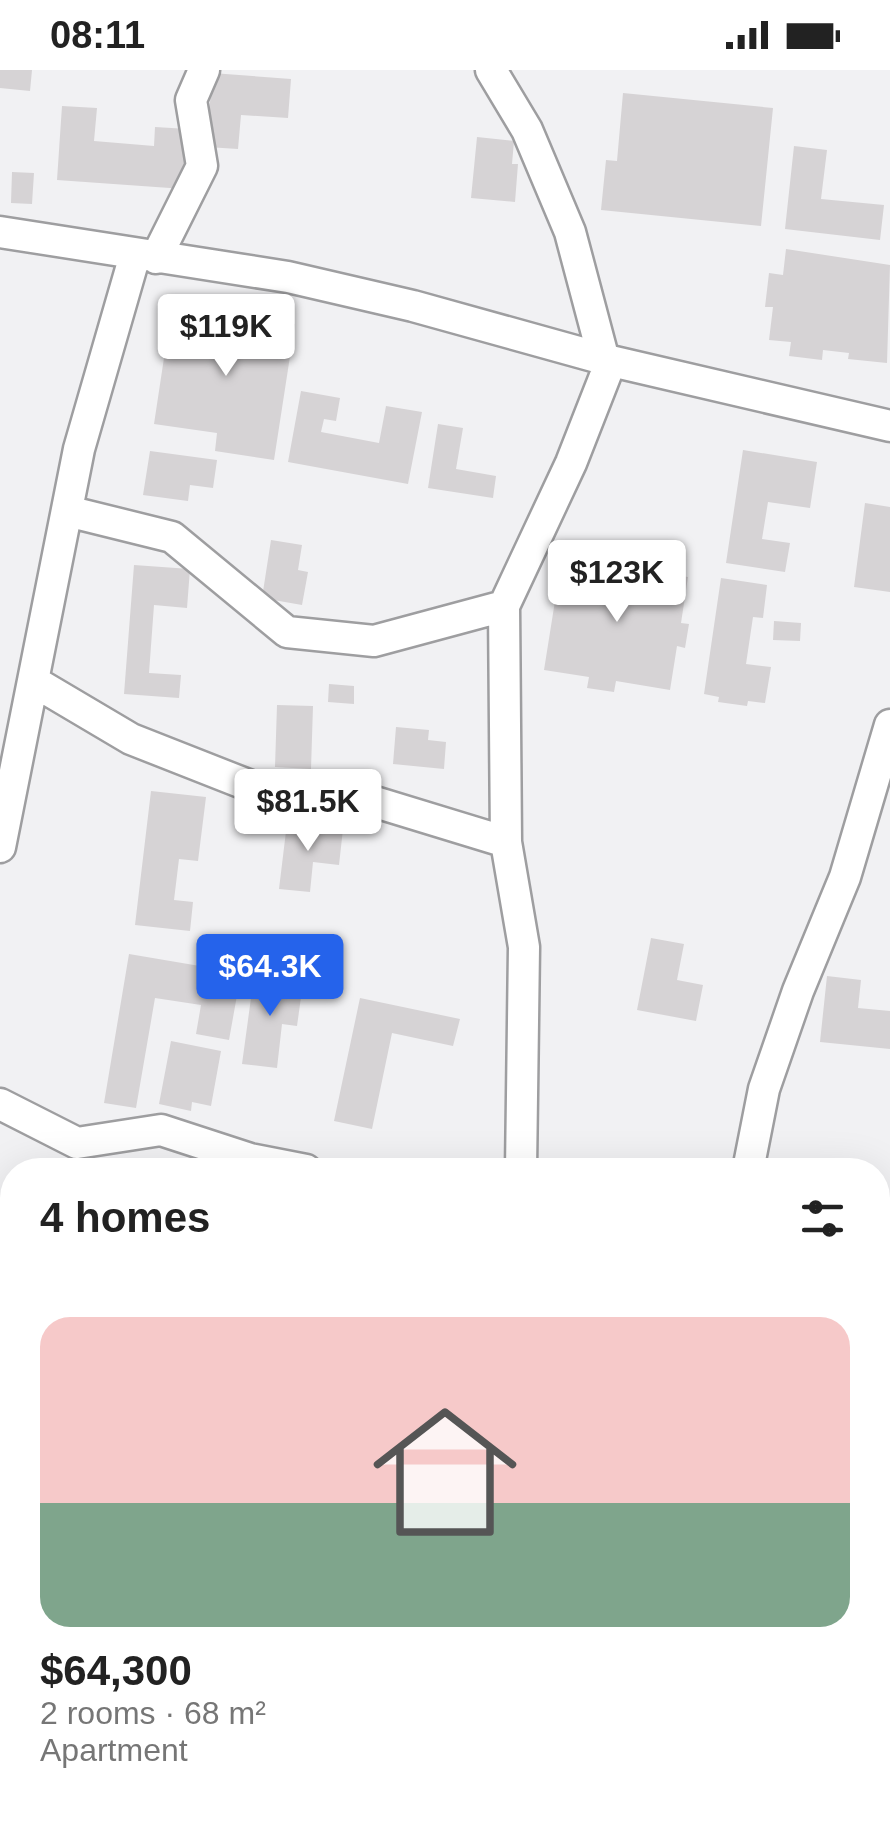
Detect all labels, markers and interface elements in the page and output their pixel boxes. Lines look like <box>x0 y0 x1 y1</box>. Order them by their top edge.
text: 08:11 <box>50 14 145 56</box>
pin: $119K <box>156 294 296 379</box>
text: $119K <box>180 308 272 344</box>
pin: $123K <box>547 540 687 625</box>
text: $123K <box>570 554 664 590</box>
pin: $81.5K <box>227 769 389 854</box>
text: $81.5K <box>256 783 360 819</box>
pin: $64.3K <box>189 934 351 1019</box>
text: $64.3K <box>218 948 322 984</box>
icon: filters <box>795 1191 850 1246</box>
text: 4 homes <box>40 1194 210 1241</box>
icon: home <box>355 1382 535 1562</box>
text: $64,300 <box>40 1647 192 1694</box>
text: 2 rooms · 68 m² <box>40 1695 266 1731</box>
text: Apartment <box>40 1732 188 1768</box>

